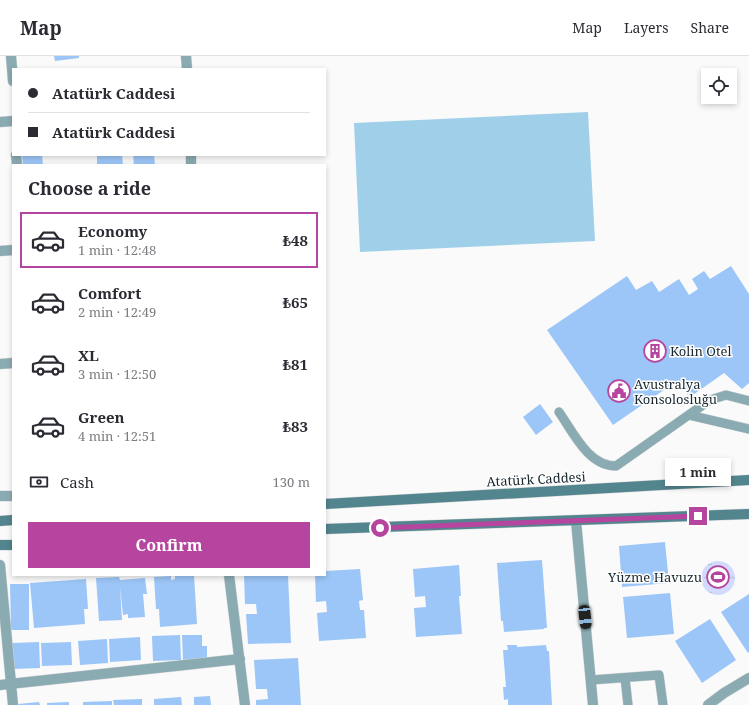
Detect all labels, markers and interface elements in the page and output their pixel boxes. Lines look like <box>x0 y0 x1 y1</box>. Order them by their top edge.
text: Map <box>20 15 62 41</box>
text: Map <box>572 18 602 37</box>
text: Layers <box>624 18 669 37</box>
text: Share <box>691 18 729 37</box>
map controls <box>701 68 737 104</box>
button: locate <box>701 68 737 104</box>
text: Atatürk Caddesi <box>52 83 175 103</box>
text: Atatürk Caddesi <box>52 122 175 142</box>
text: Choose a ride <box>28 176 151 200</box>
text: Economy <box>78 221 147 241</box>
icon: car <box>30 222 66 258</box>
text: ₺48 <box>283 230 308 250</box>
text: 1 min · 12:48 <box>78 241 156 259</box>
text: Comfort <box>78 283 141 303</box>
icon: car <box>30 284 66 320</box>
text: ₺65 <box>283 292 308 312</box>
text: 2 min · 12:49 <box>78 303 156 321</box>
building icon: Kolin Otel <box>642 338 668 364</box>
place label: Kolin Otel <box>670 342 732 360</box>
text: XL <box>78 345 99 365</box>
icon: car <box>30 346 66 382</box>
text: ₺81 <box>283 354 308 374</box>
text: 3 min · 12:50 <box>78 365 156 383</box>
place label: Avustralya Konsolosluğu <box>634 375 717 408</box>
public building icon: Avustralya Konsolosluğu <box>606 378 632 404</box>
text: Green <box>78 407 125 427</box>
icon: car <box>30 408 66 444</box>
text: ₺83 <box>283 416 308 436</box>
text: 4 min · 12:51 <box>78 427 156 445</box>
callout: 1 min <box>665 458 731 486</box>
text: 1 min <box>680 463 716 481</box>
street label: Atatürk Caddesi <box>486 467 586 491</box>
icon: cash <box>28 471 50 493</box>
text: Cash <box>60 472 94 492</box>
text: 130 m <box>273 473 310 491</box>
route end <box>689 507 707 525</box>
route start <box>371 519 389 537</box>
button: Confirm <box>28 522 310 568</box>
sports icon: Yüzme Havuzu <box>705 564 731 590</box>
place label: Yüzme Havuzu <box>607 568 702 586</box>
car <box>578 604 592 630</box>

